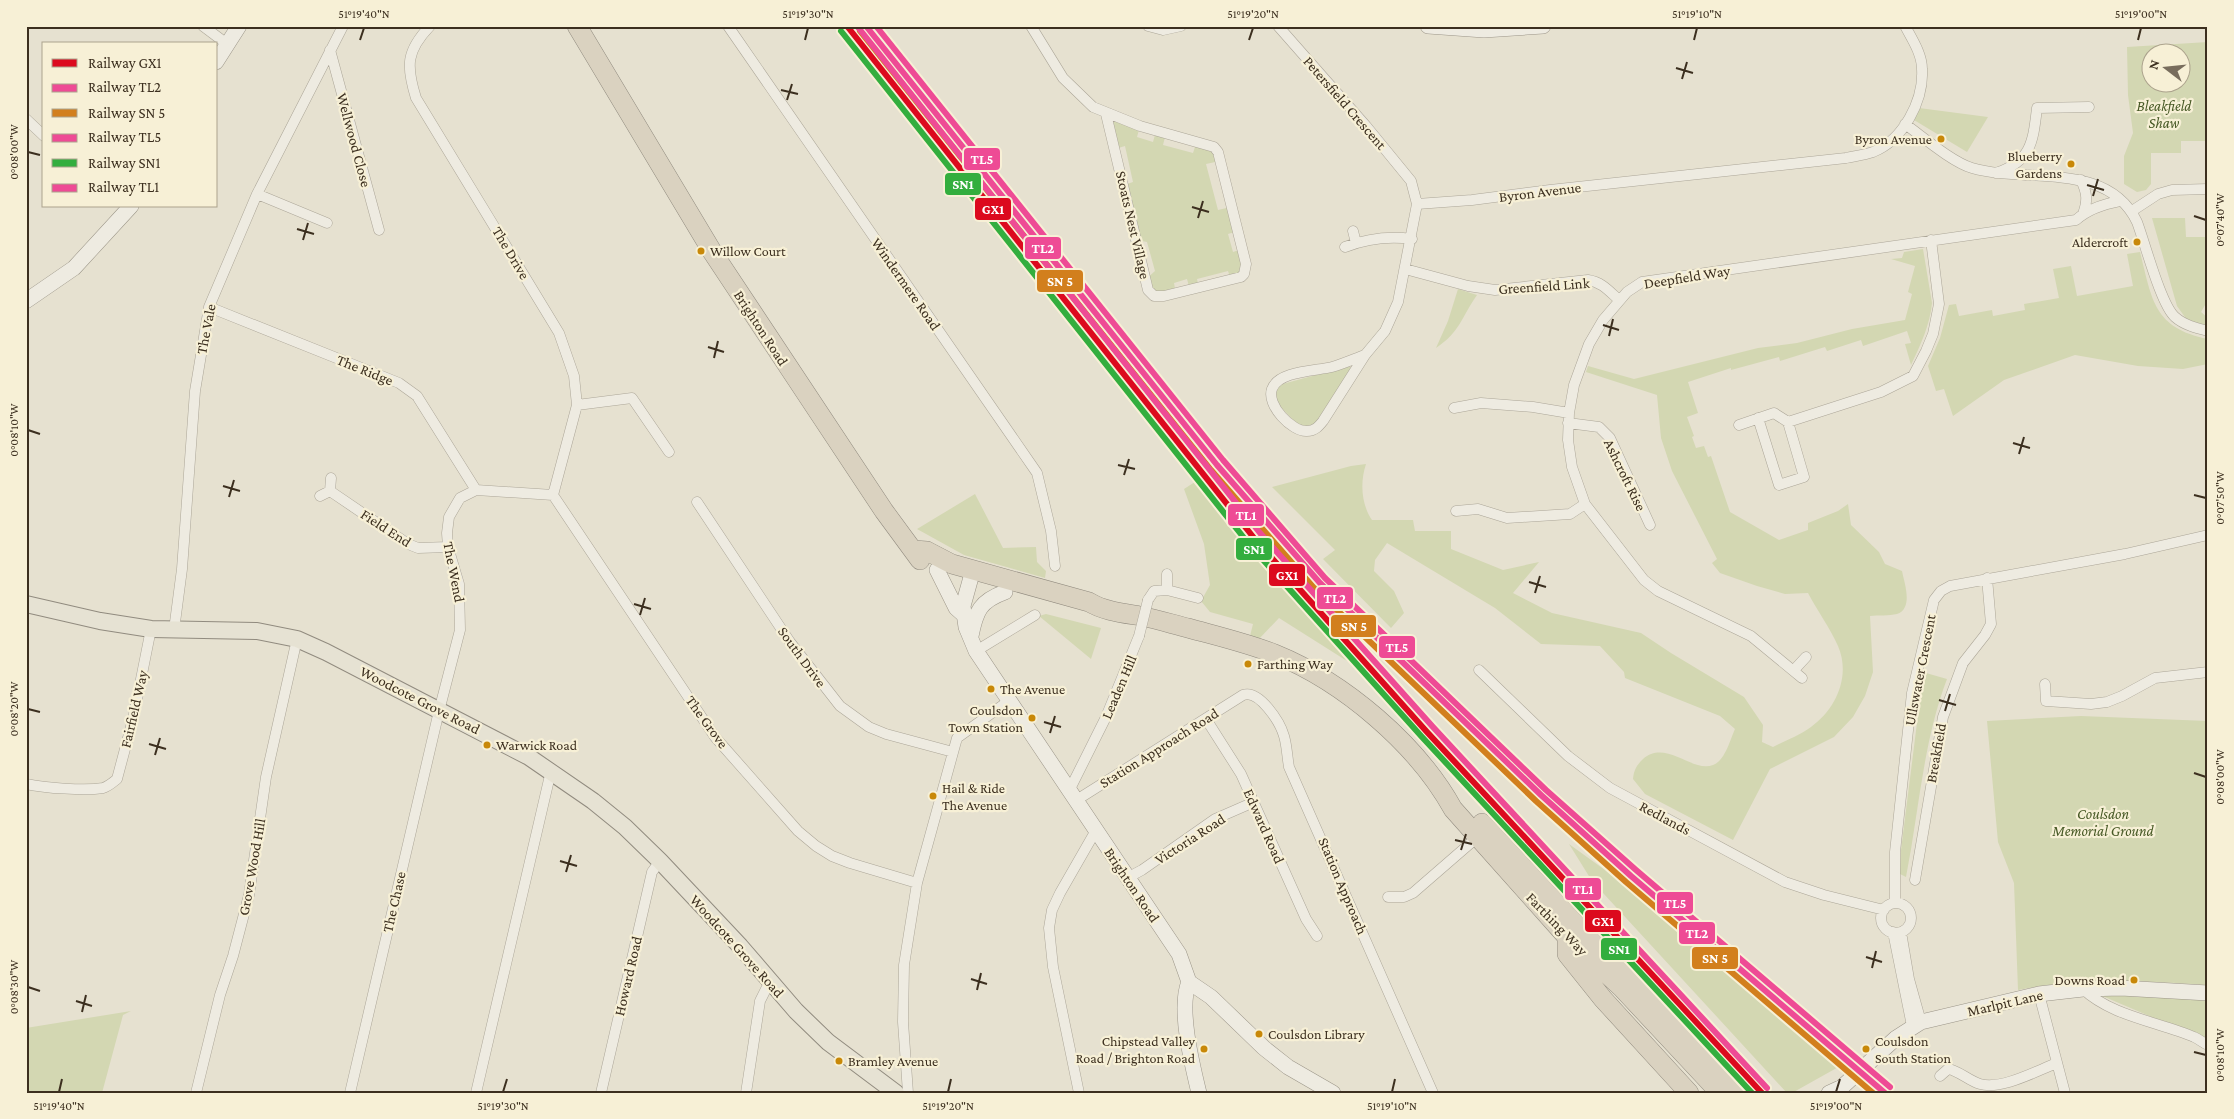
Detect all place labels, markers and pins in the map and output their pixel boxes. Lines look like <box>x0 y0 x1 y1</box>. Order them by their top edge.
place label: Byron Avenue <box>1855 131 1932 147</box>
marker: Byron Avenue <box>1936 134 1946 144</box>
place label: Blueberry Gardens <box>2007 148 2063 181</box>
marker: Blueberry Gardens <box>2066 159 2076 169</box>
place label: Aldercroft <box>2072 234 2128 250</box>
marker: Aldercroft <box>2132 237 2142 247</box>
place label: Willow Court <box>710 243 786 259</box>
marker: Willow Court <box>696 246 706 256</box>
place label: Farthing Way <box>1257 656 1333 672</box>
marker: Farthing Way <box>1243 659 1253 669</box>
place label: The Avenue <box>1000 681 1065 697</box>
marker: The Avenue <box>986 684 996 694</box>
place label: Coulsdon Town Station <box>948 702 1023 735</box>
marker: Coulsdon Town Station <box>1027 713 1037 723</box>
place label: Warwick Road <box>496 737 578 753</box>
marker: Warwick Road <box>482 740 492 750</box>
place label: Hail & Ride The Avenue <box>942 780 1007 813</box>
marker: Hail & Ride The Avenue <box>928 791 938 801</box>
place label: Downs Road <box>2054 972 2126 988</box>
marker: Downs Road <box>2129 975 2139 985</box>
place label: Coulsdon Library <box>1268 1026 1365 1042</box>
marker: Coulsdon Library <box>1254 1029 1264 1039</box>
place label: Chipstead Valley Road / Brighton Road <box>1076 1033 1196 1066</box>
place label: Coulsdon South Station <box>1875 1033 1952 1066</box>
marker: Chipstead Valley Road / Brighton Road <box>1199 1044 1209 1054</box>
marker: Coulsdon South Station <box>1861 1044 1871 1054</box>
place label: Bramley Avenue <box>848 1053 938 1069</box>
marker: Bramley Avenue <box>834 1056 844 1066</box>

